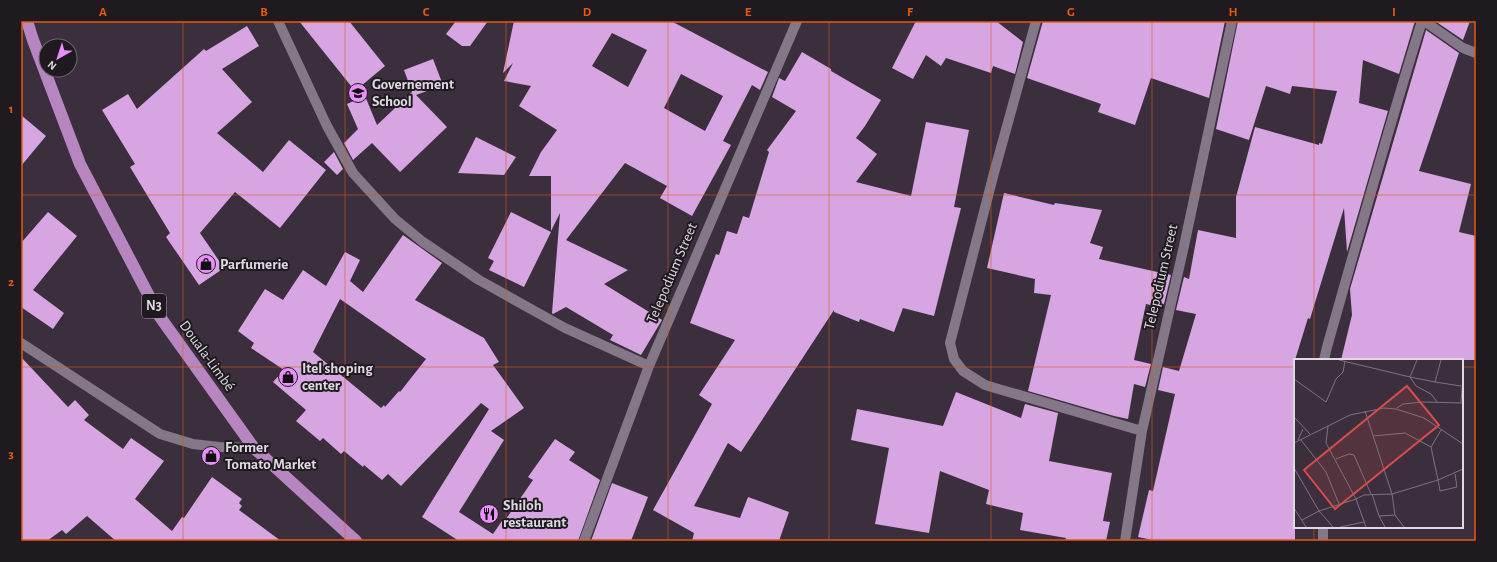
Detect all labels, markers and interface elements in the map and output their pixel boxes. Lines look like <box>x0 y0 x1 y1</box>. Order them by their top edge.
text: A <box>99 6 107 19</box>
text: B <box>260 6 268 19</box>
text: C <box>423 6 430 19</box>
text: D <box>583 6 592 19</box>
text: E <box>745 6 752 19</box>
text: F <box>907 6 914 19</box>
text: G <box>1067 6 1075 19</box>
text: H <box>1228 6 1238 19</box>
text: I <box>1392 6 1396 19</box>
north arrow <box>38 38 78 78</box>
text: N <box>46 59 58 72</box>
place label: Governement School <box>372 77 454 109</box>
school or university icon: Governement School <box>347 82 369 104</box>
text: 1 <box>9 103 13 116</box>
street label: Telepodium Street <box>644 220 700 325</box>
street label: Telepodium Street <box>1142 223 1180 331</box>
shop icon: Parfumerie <box>195 253 217 275</box>
place label: Parfumerie <box>220 257 288 272</box>
text: 2 <box>8 276 14 289</box>
road number: N3 <box>142 294 166 318</box>
street label: Douala-Limbé <box>177 318 237 394</box>
inset map <box>1294 359 1463 528</box>
place label: Itel shoping center <box>302 361 373 393</box>
shop icon: Itel shoping center <box>277 366 299 388</box>
place label: Former Tomato Market <box>225 440 316 472</box>
shop icon: Former Tomato Market <box>200 445 222 467</box>
text: 3 <box>8 448 14 461</box>
place label: Shiloh restaurant <box>503 498 566 530</box>
restaurant icon: Shiloh restaurant <box>478 503 500 525</box>

